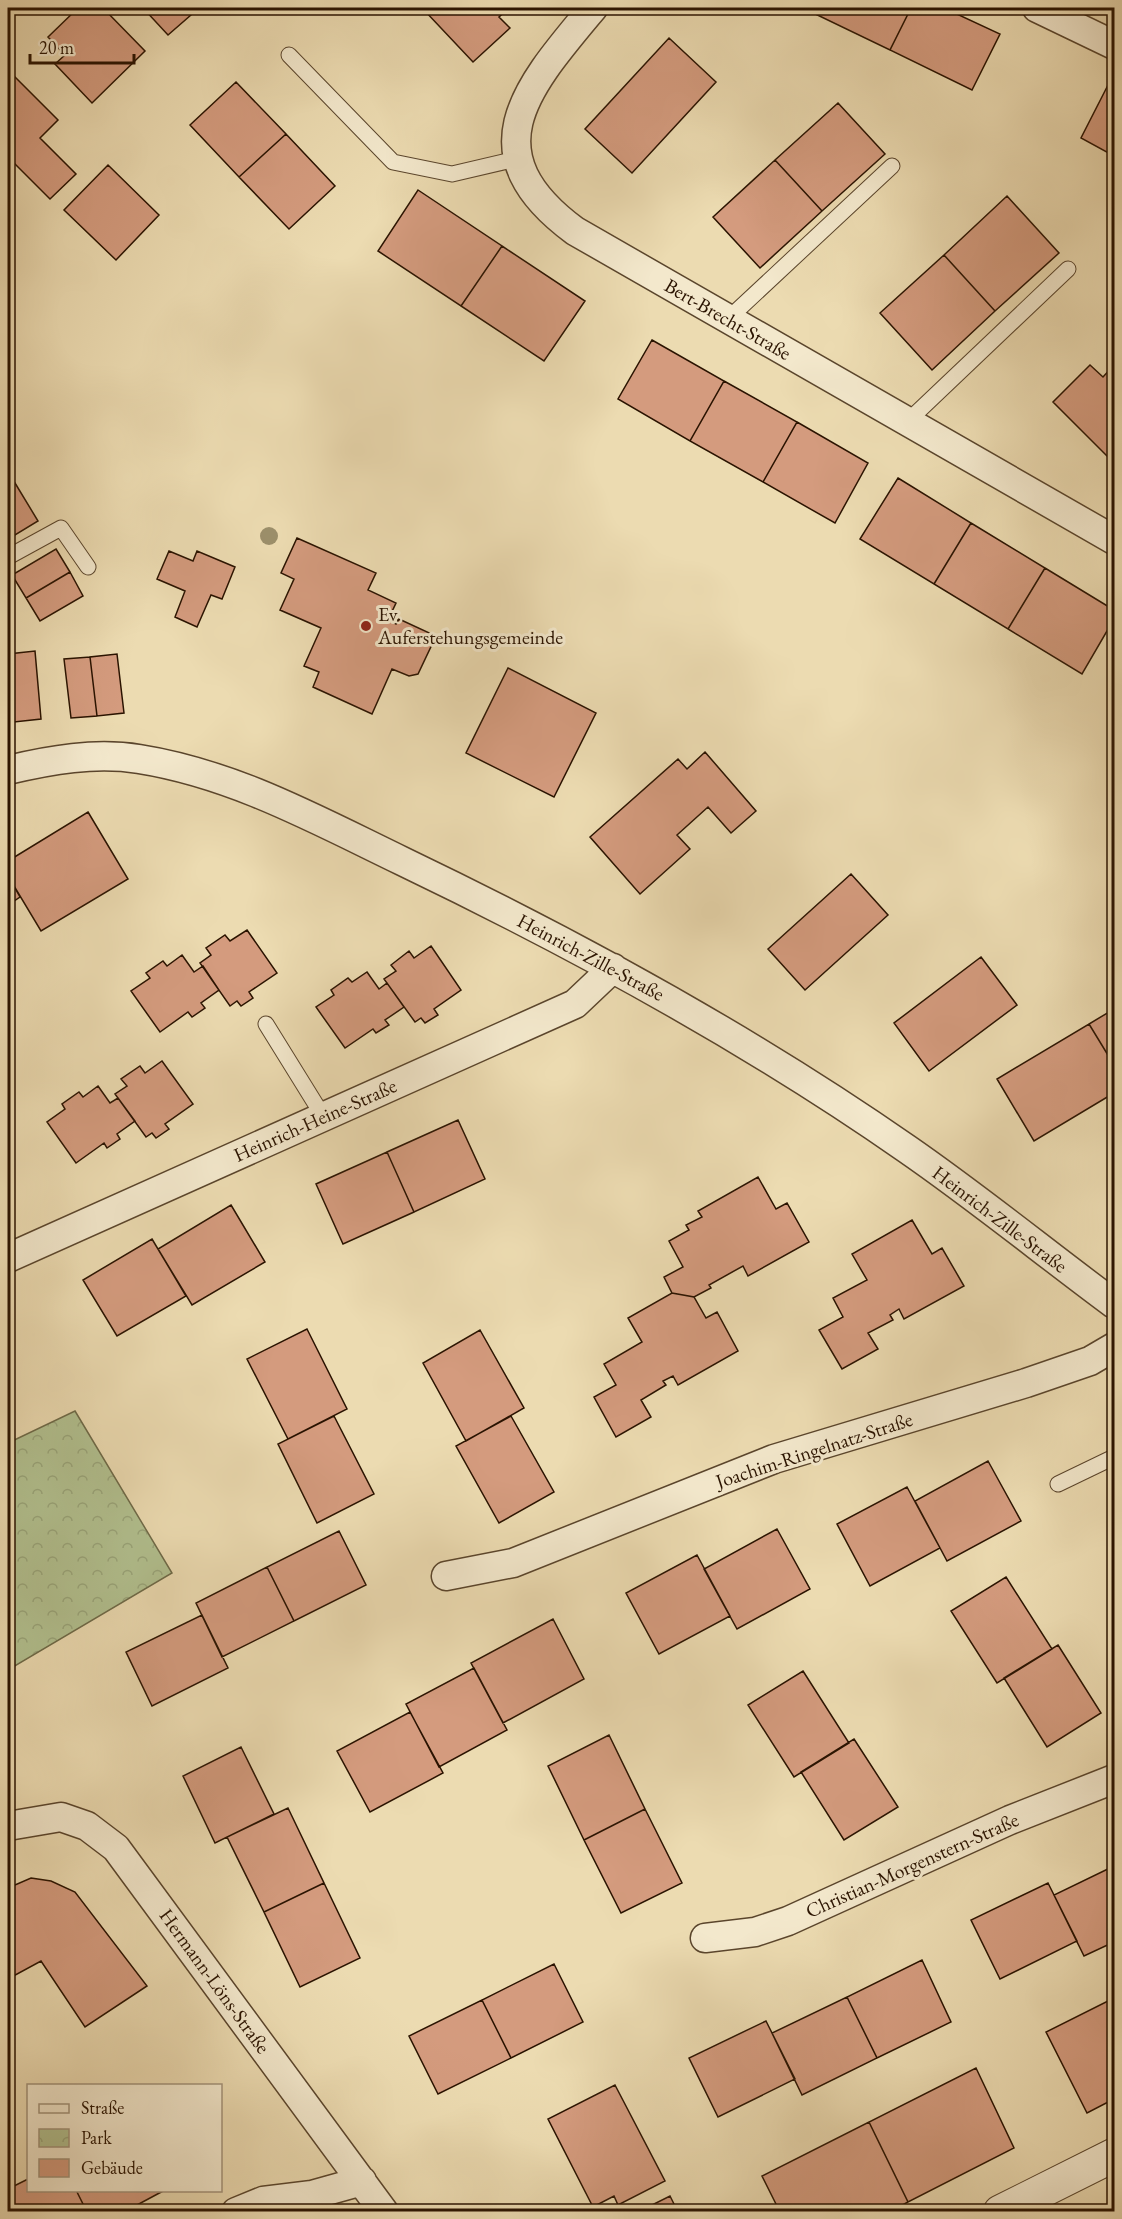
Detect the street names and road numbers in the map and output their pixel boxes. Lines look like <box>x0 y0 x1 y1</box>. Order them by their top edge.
street label: Bert-Brecht-Straße <box>660 272 796 366</box>
street label: Heinrich-Zille-Straße <box>513 907 669 1007</box>
street label: Heinrich-Heine-Straße <box>229 1072 401 1168</box>
street label: Heinrich-Zille-Straße <box>927 1160 1073 1279</box>
street label: Joachim-Ringelnatz-Straße <box>710 1406 916 1495</box>
street label: Christian-Morgenstern-Straße <box>801 1806 1023 1924</box>
street label: Hermann-Löns-Straße <box>154 1903 276 2059</box>

